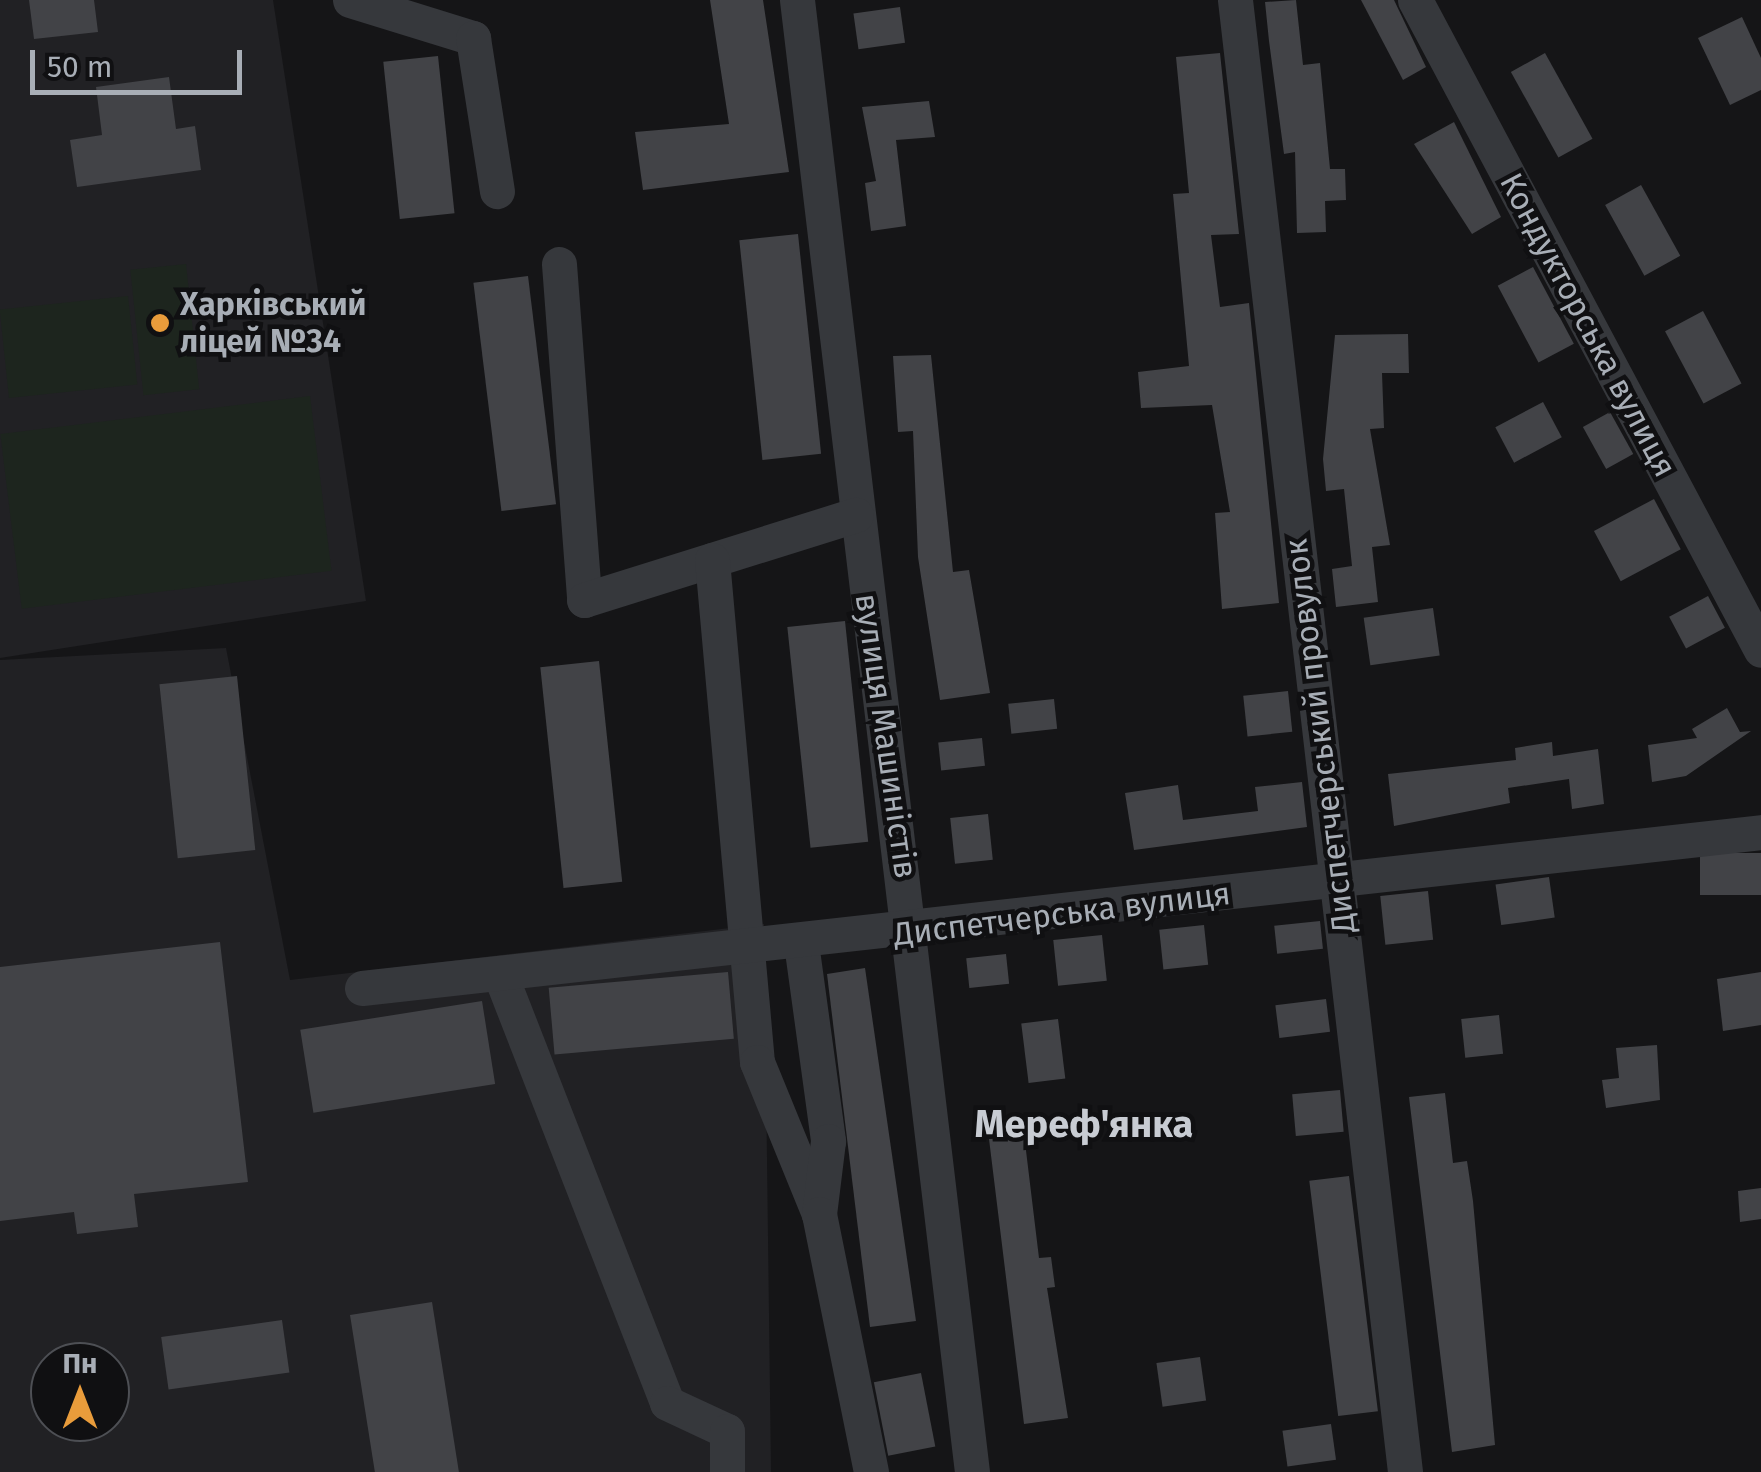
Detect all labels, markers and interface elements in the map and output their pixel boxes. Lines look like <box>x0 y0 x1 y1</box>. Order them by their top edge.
scale bar <box>35 30 248 92</box>
text: 50 m <box>47 49 112 85</box>
street label: Кондукторська вулиця <box>1492 167 1684 483</box>
place label: Харківський ліцей №34 <box>180 286 366 361</box>
marker: Харківський ліцей №34 <box>149 312 171 334</box>
street label: Диспетчерський провулок <box>1277 537 1363 935</box>
street label: вулиця Машиністів <box>847 591 925 881</box>
street label: Диспетчерська вулиця <box>891 874 1233 954</box>
district label: Мереф'янка <box>975 1102 1193 1148</box>
north arrow <box>30 1342 130 1442</box>
text: Пн <box>62 1347 98 1380</box>

